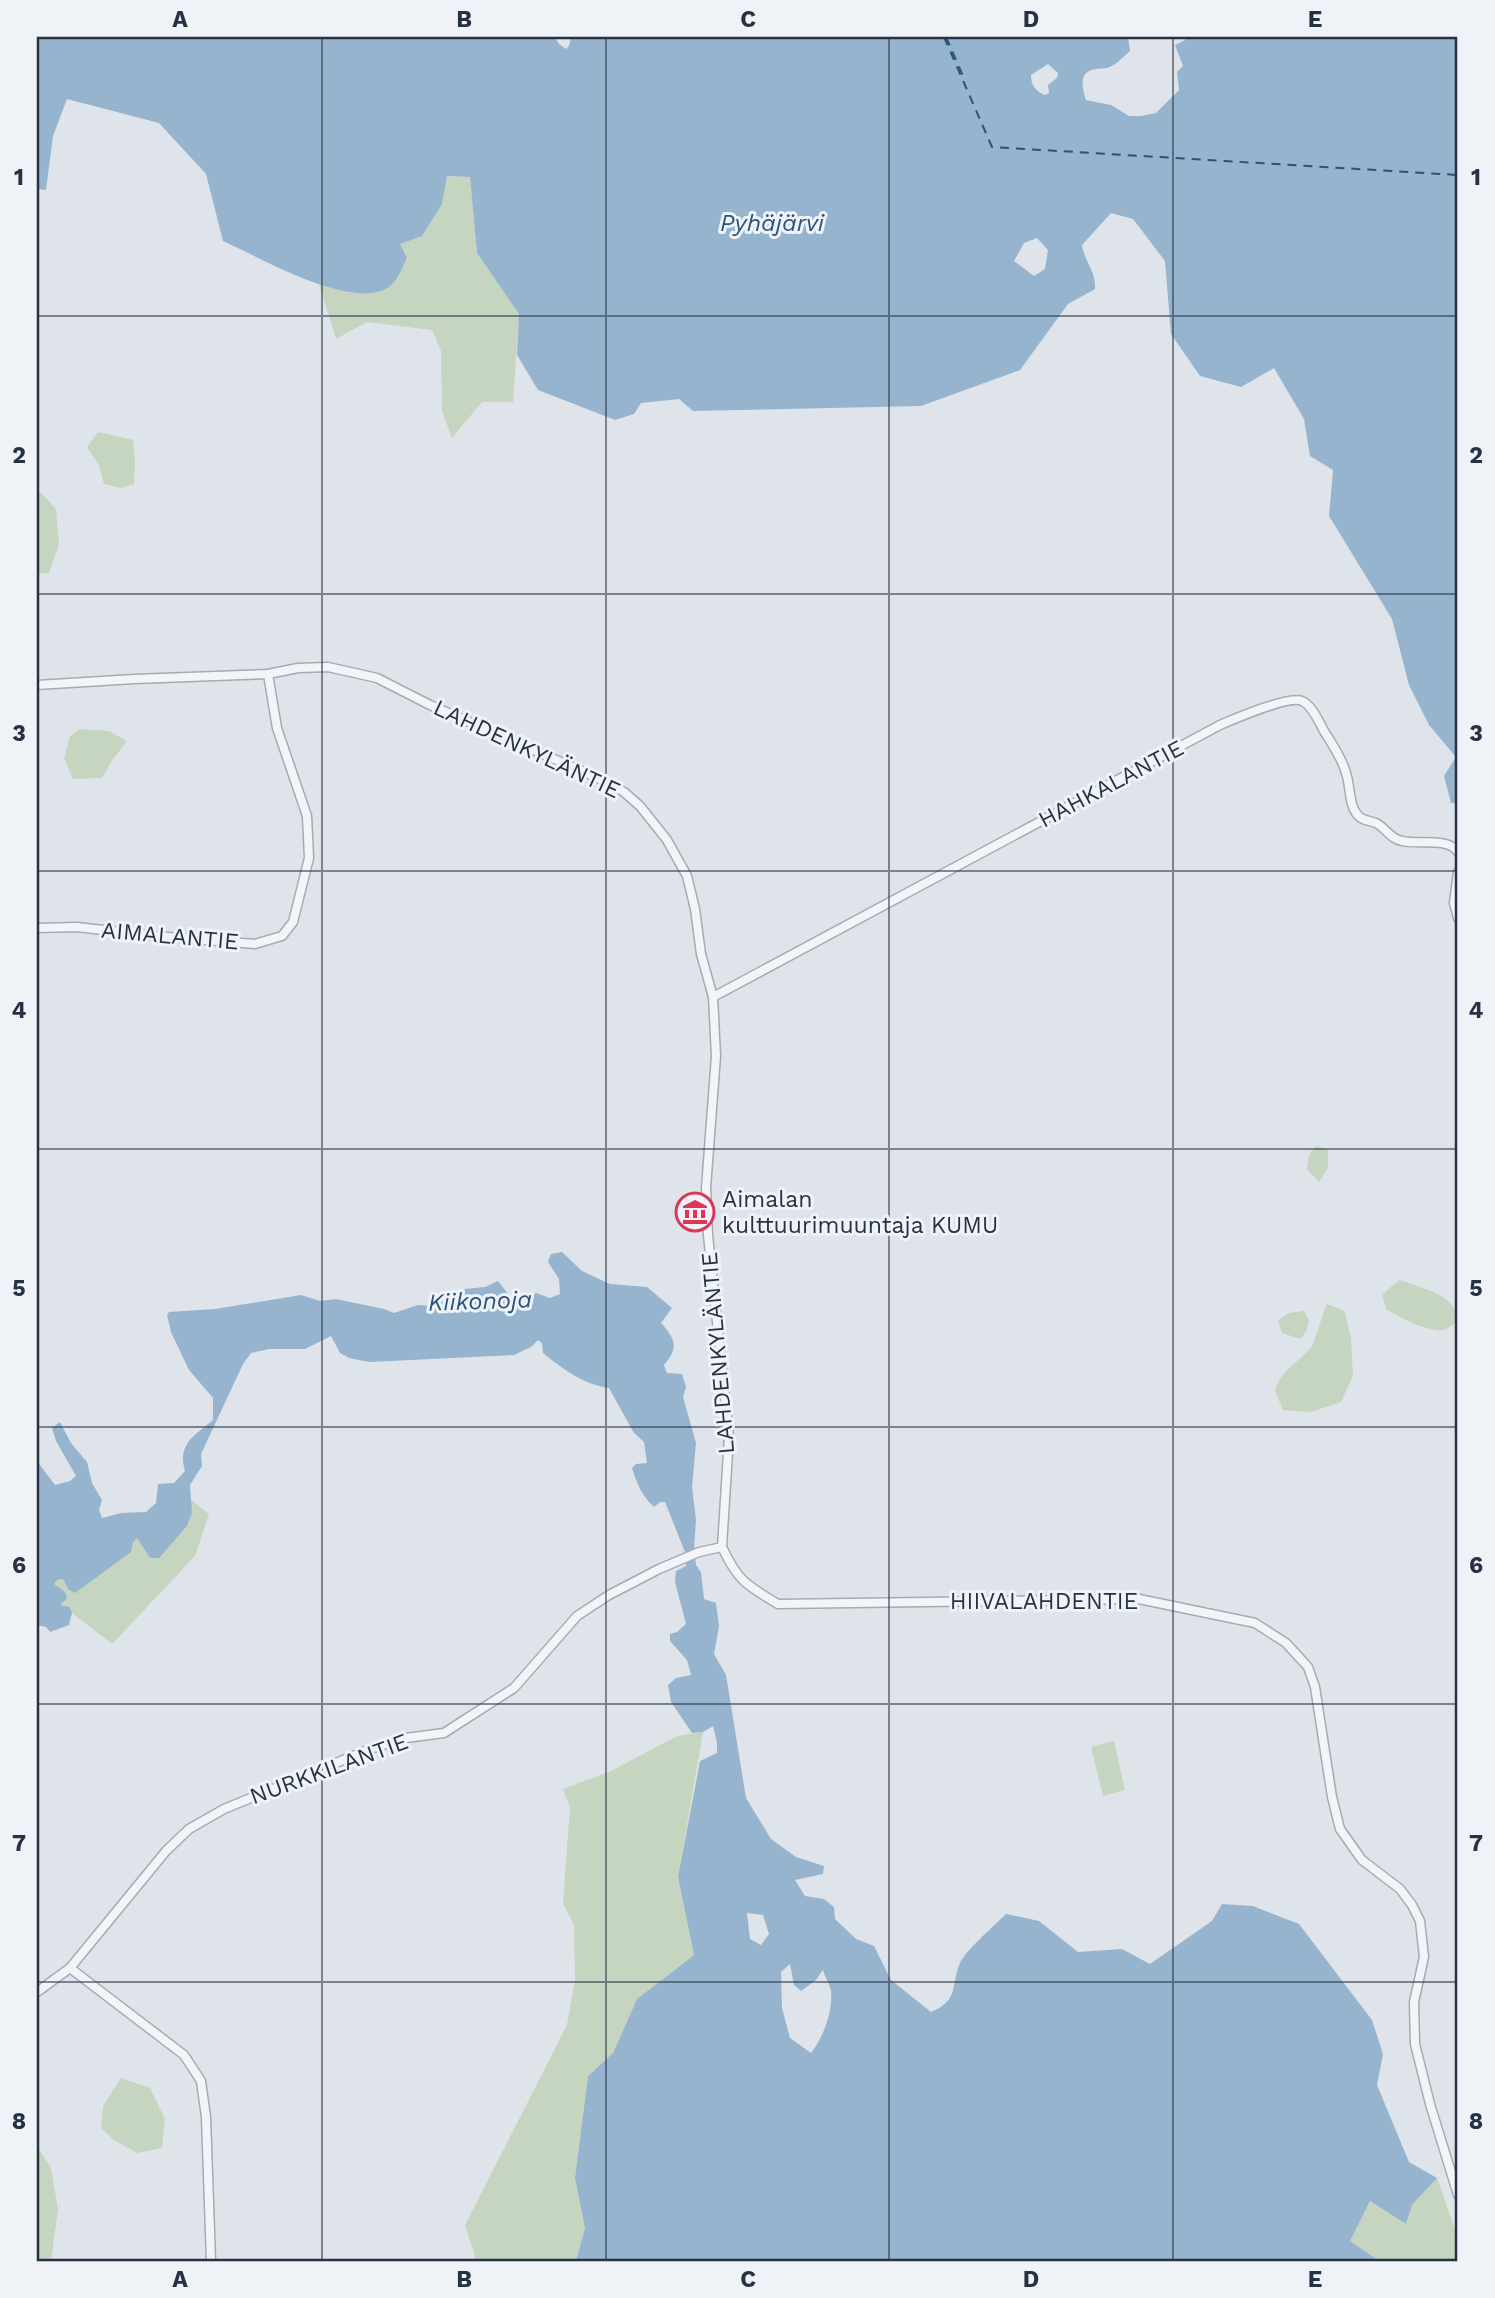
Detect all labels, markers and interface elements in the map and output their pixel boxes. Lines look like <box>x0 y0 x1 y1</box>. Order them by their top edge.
text: A <box>172 6 188 33</box>
text: B <box>456 6 472 33</box>
text: C <box>740 6 756 33</box>
text: D <box>1023 6 1039 33</box>
text: E <box>1308 6 1322 33</box>
text: 1 <box>14 164 24 191</box>
text: 1 <box>1471 164 1481 191</box>
water label: Pyhäjärvi <box>720 209 825 237</box>
text: 2 <box>12 442 26 469</box>
text: 2 <box>1469 442 1483 469</box>
street label: LAHDENKYLÄNTIE <box>429 694 625 804</box>
text: 3 <box>12 720 26 747</box>
text: 3 <box>1469 720 1483 747</box>
street label: HAHKALANTIE <box>1034 734 1188 834</box>
street label: AIMALANTIE <box>100 917 240 955</box>
text: 4 <box>12 997 27 1024</box>
text: 4 <box>1469 997 1484 1024</box>
place label: Aimalan kulttuurimuuntaja KUMU <box>722 1186 998 1239</box>
museum icon: Aimalan kulttuurimuuntaja KUMU <box>674 1191 716 1233</box>
street label: LAHDENKYLÄNTIE <box>696 1251 740 1455</box>
text: 5 <box>12 1275 26 1302</box>
text: 5 <box>1469 1275 1483 1302</box>
water label: Kiikonoja <box>428 1285 533 1317</box>
text: 6 <box>12 1552 26 1579</box>
text: 6 <box>1469 1552 1483 1579</box>
street label: HIIVALAHDENTIE <box>950 1588 1138 1615</box>
street label: NURKKILANTIE <box>246 1728 412 1810</box>
text: 7 <box>12 1830 26 1857</box>
text: 7 <box>1469 1830 1483 1857</box>
text: 8 <box>12 2108 26 2135</box>
text: 8 <box>1469 2108 1483 2135</box>
text: A <box>172 2266 188 2293</box>
text: B <box>456 2266 472 2293</box>
text: C <box>740 2266 756 2293</box>
text: D <box>1023 2266 1039 2293</box>
text: E <box>1308 2266 1322 2293</box>

